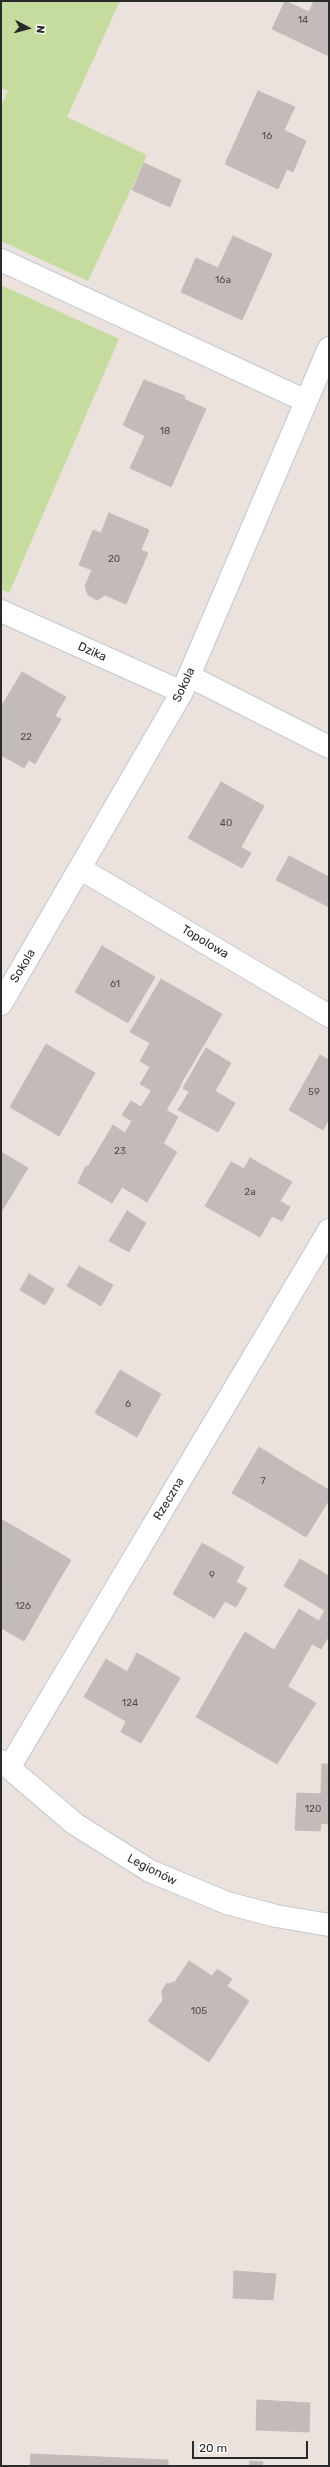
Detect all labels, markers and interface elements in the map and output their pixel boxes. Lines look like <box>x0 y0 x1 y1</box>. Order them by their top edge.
north arrow <box>8 8 48 48</box>
house number: 14 <box>298 14 308 26</box>
text: N <box>34 25 47 34</box>
house number: 16 <box>262 130 272 142</box>
house number: 16a <box>215 274 231 286</box>
house number: 18 <box>160 425 170 437</box>
house number: 20 <box>108 553 120 565</box>
street label: Dzika <box>75 639 109 665</box>
street label: Sokola <box>170 665 198 705</box>
house number: 22 <box>20 731 32 743</box>
house number: 40 <box>220 817 232 829</box>
street label: Topolowa <box>179 922 231 962</box>
street label: Sokola <box>7 947 39 985</box>
house number: 61 <box>110 978 120 990</box>
house number: 59 <box>308 1086 320 1098</box>
house number: 23 <box>114 1145 126 1157</box>
house number: 2a <box>244 1186 256 1198</box>
house number: 6 <box>125 1398 131 1410</box>
street label: Rzeczna <box>151 1475 187 1523</box>
house number: 7 <box>260 1475 266 1487</box>
house number: 9 <box>209 1569 215 1581</box>
house number: 126 <box>15 1600 31 1612</box>
house number: 124 <box>122 1697 138 1709</box>
house number: 120 <box>305 1803 321 1815</box>
street label: Legionów <box>125 1851 179 1889</box>
house number: 105 <box>191 2005 207 2017</box>
scale bar <box>194 2433 310 2459</box>
text: 20 m <box>199 2441 227 2455</box>

